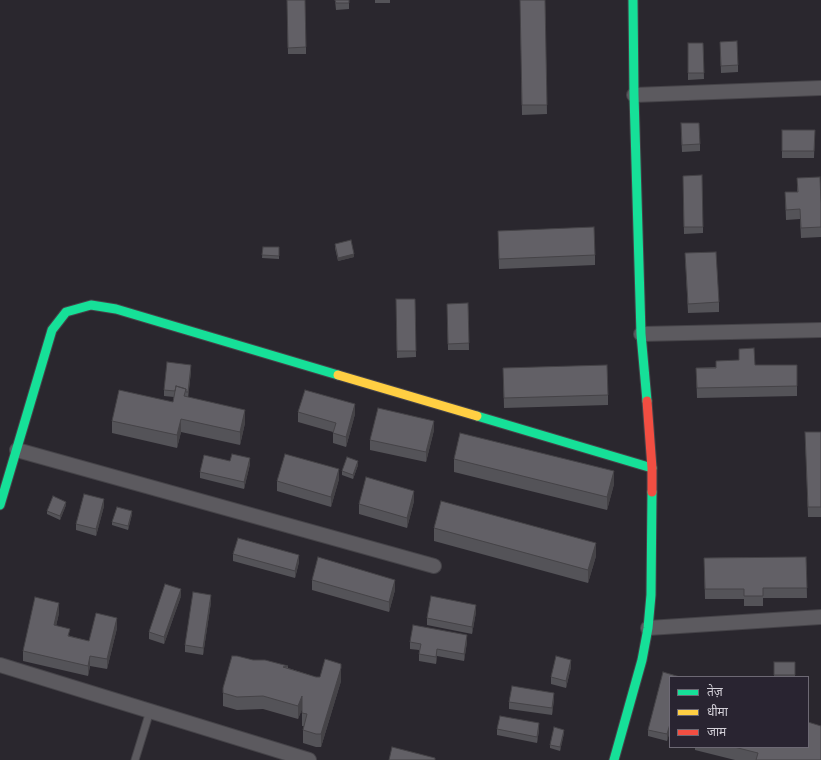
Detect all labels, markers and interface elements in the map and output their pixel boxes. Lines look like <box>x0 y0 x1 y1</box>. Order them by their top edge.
legend <box>669 676 809 748</box>
text: तेज़ <box>707 684 723 699</box>
text: धीमा <box>707 704 728 719</box>
text: जाम <box>707 724 726 739</box>

